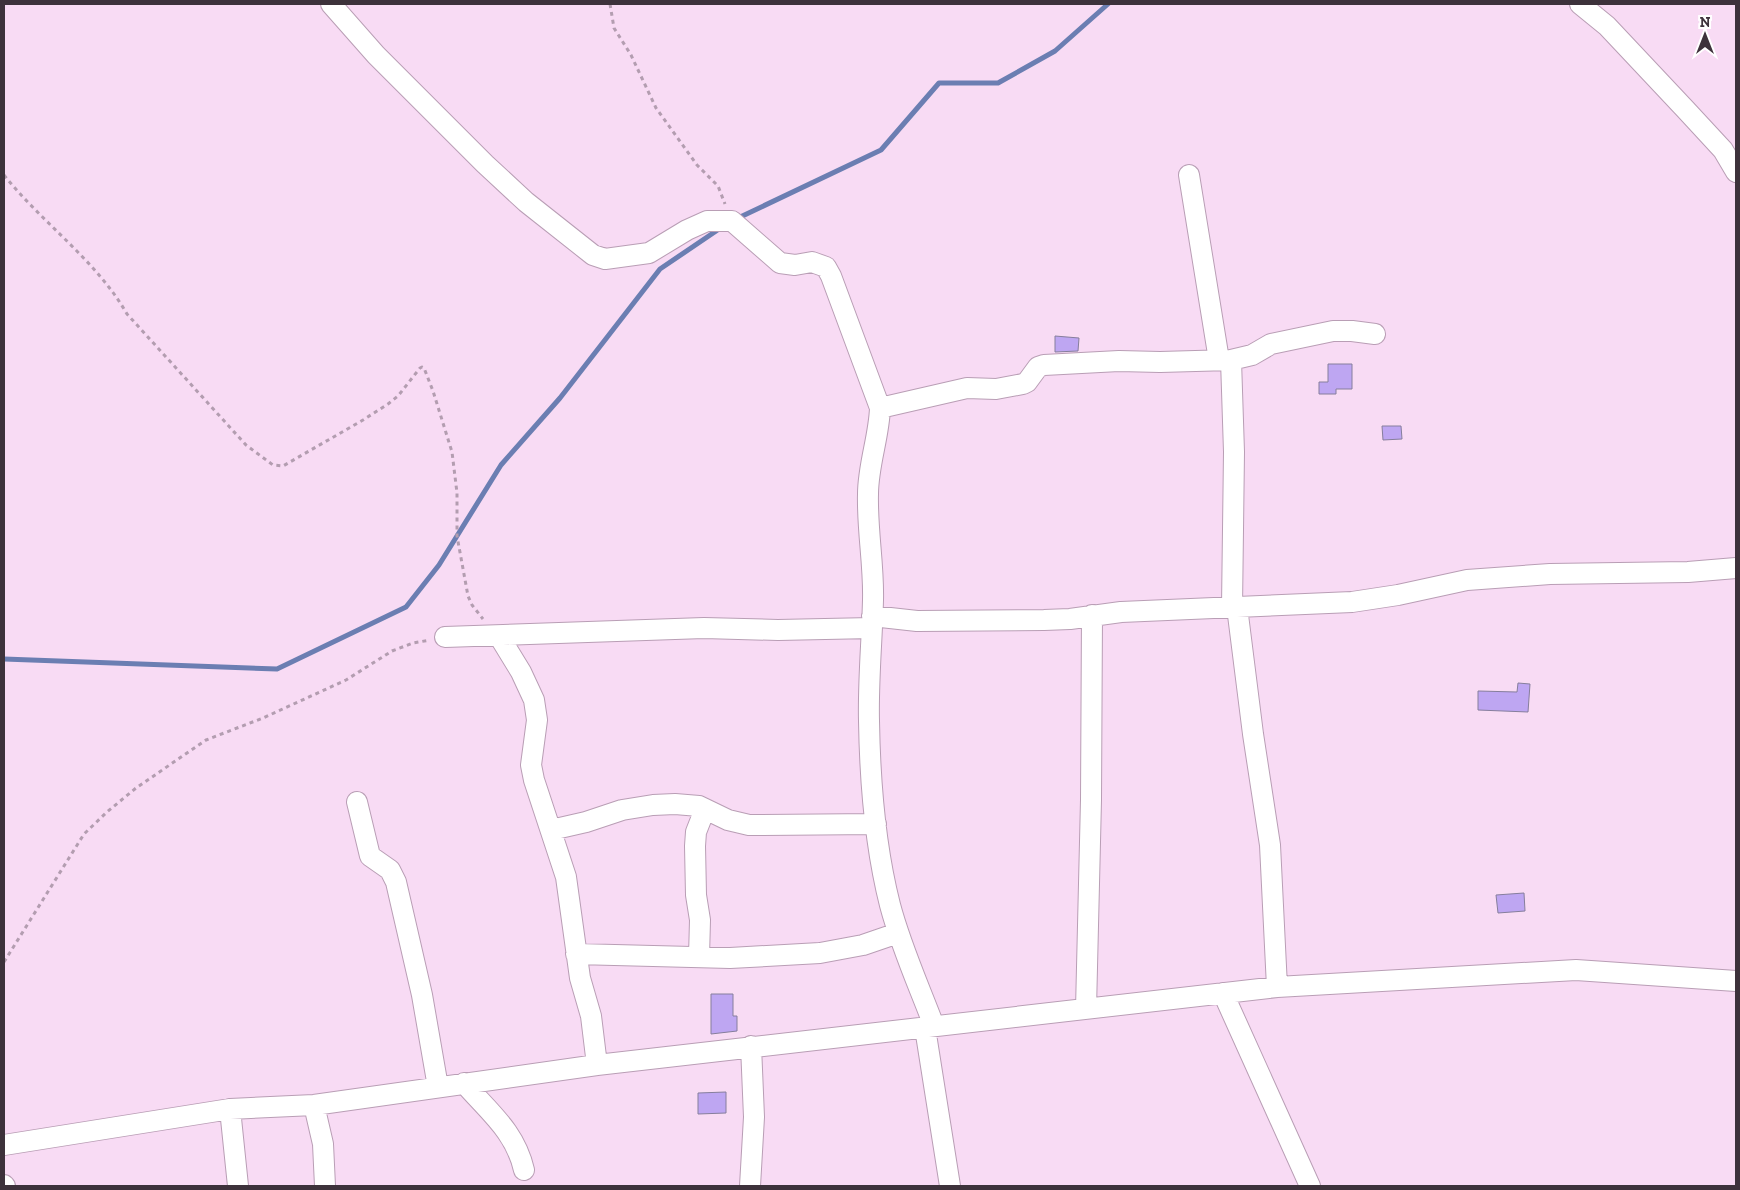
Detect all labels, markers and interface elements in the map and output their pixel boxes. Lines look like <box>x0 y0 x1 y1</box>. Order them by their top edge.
north arrow <box>1680 10 1730 60</box>
text: N <box>1700 14 1711 31</box>

